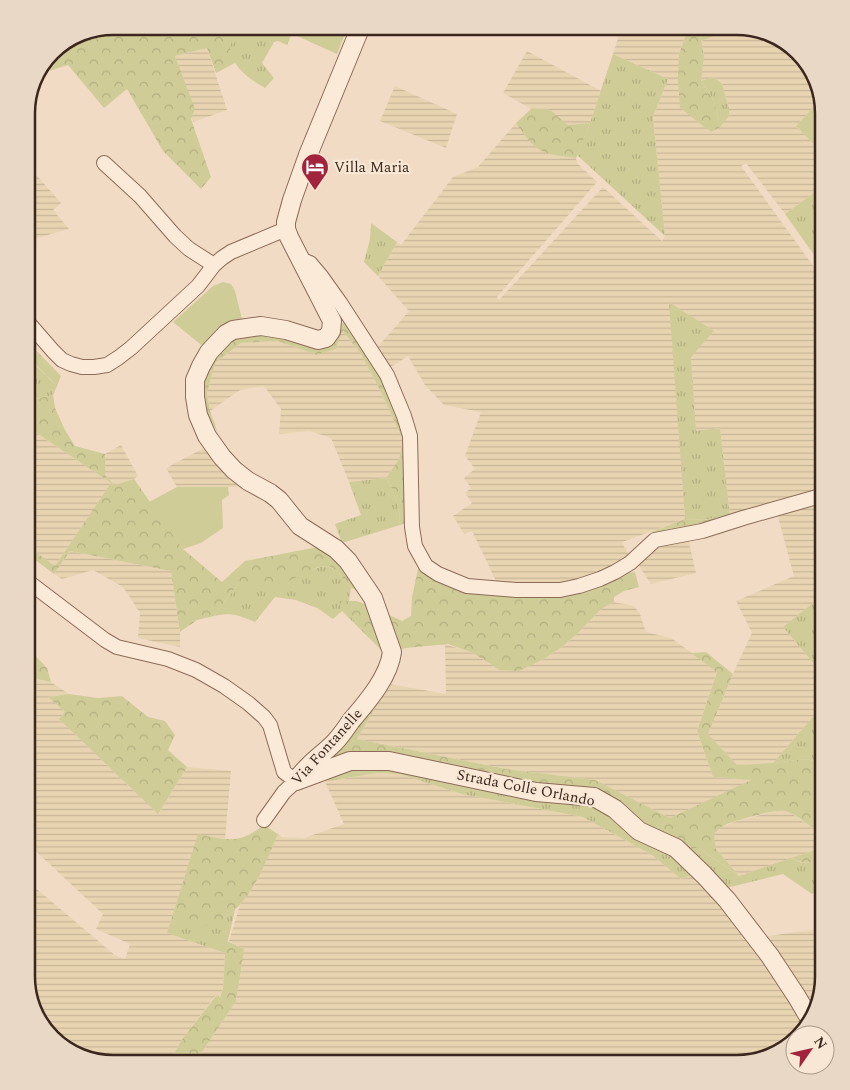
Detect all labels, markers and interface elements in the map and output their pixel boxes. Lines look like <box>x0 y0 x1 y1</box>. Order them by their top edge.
hotel icon: Villa Maria <box>300 152 330 191</box>
place label: Villa Maria <box>334 156 410 179</box>
street label: Via Fontanelle <box>286 703 368 791</box>
street label: Strada Colle Orlando <box>455 763 597 813</box>
north arrow <box>785 1025 835 1075</box>
text: N <box>808 1032 832 1054</box>

